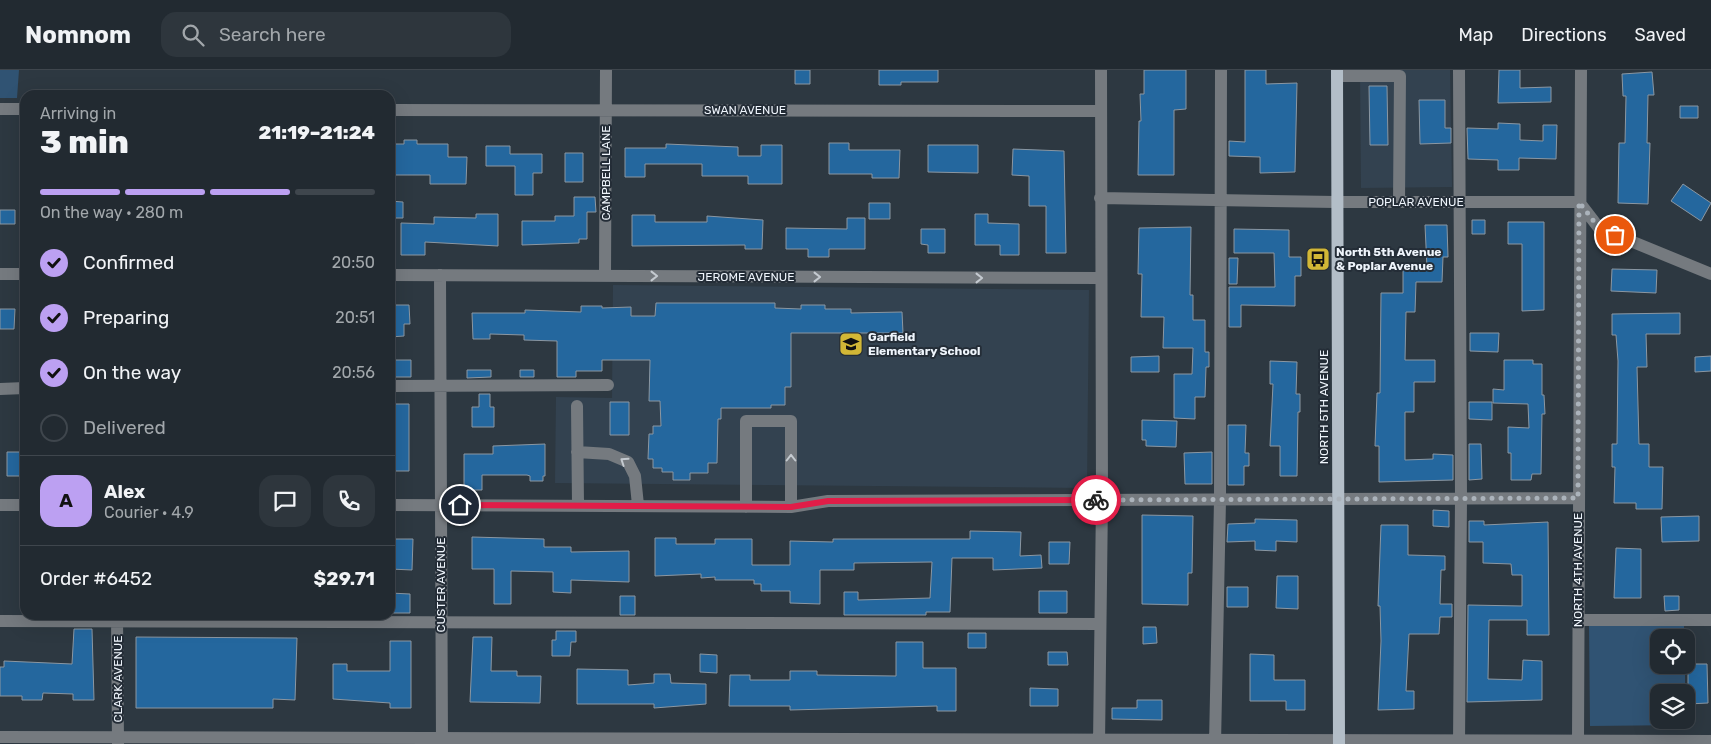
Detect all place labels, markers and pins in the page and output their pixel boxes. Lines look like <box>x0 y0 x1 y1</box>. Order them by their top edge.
pin <box>1594 214 1636 256</box>
place label: North 5th Avenue & Poplar Avenue <box>1336 245 1441 273</box>
bus stop icon: North 5th Avenue & Poplar Avenue <box>1305 246 1331 272</box>
place label: Garfield Elementary School <box>868 330 980 358</box>
school or university icon: Garfield Elementary School <box>838 331 864 357</box>
pin <box>439 484 481 526</box>

